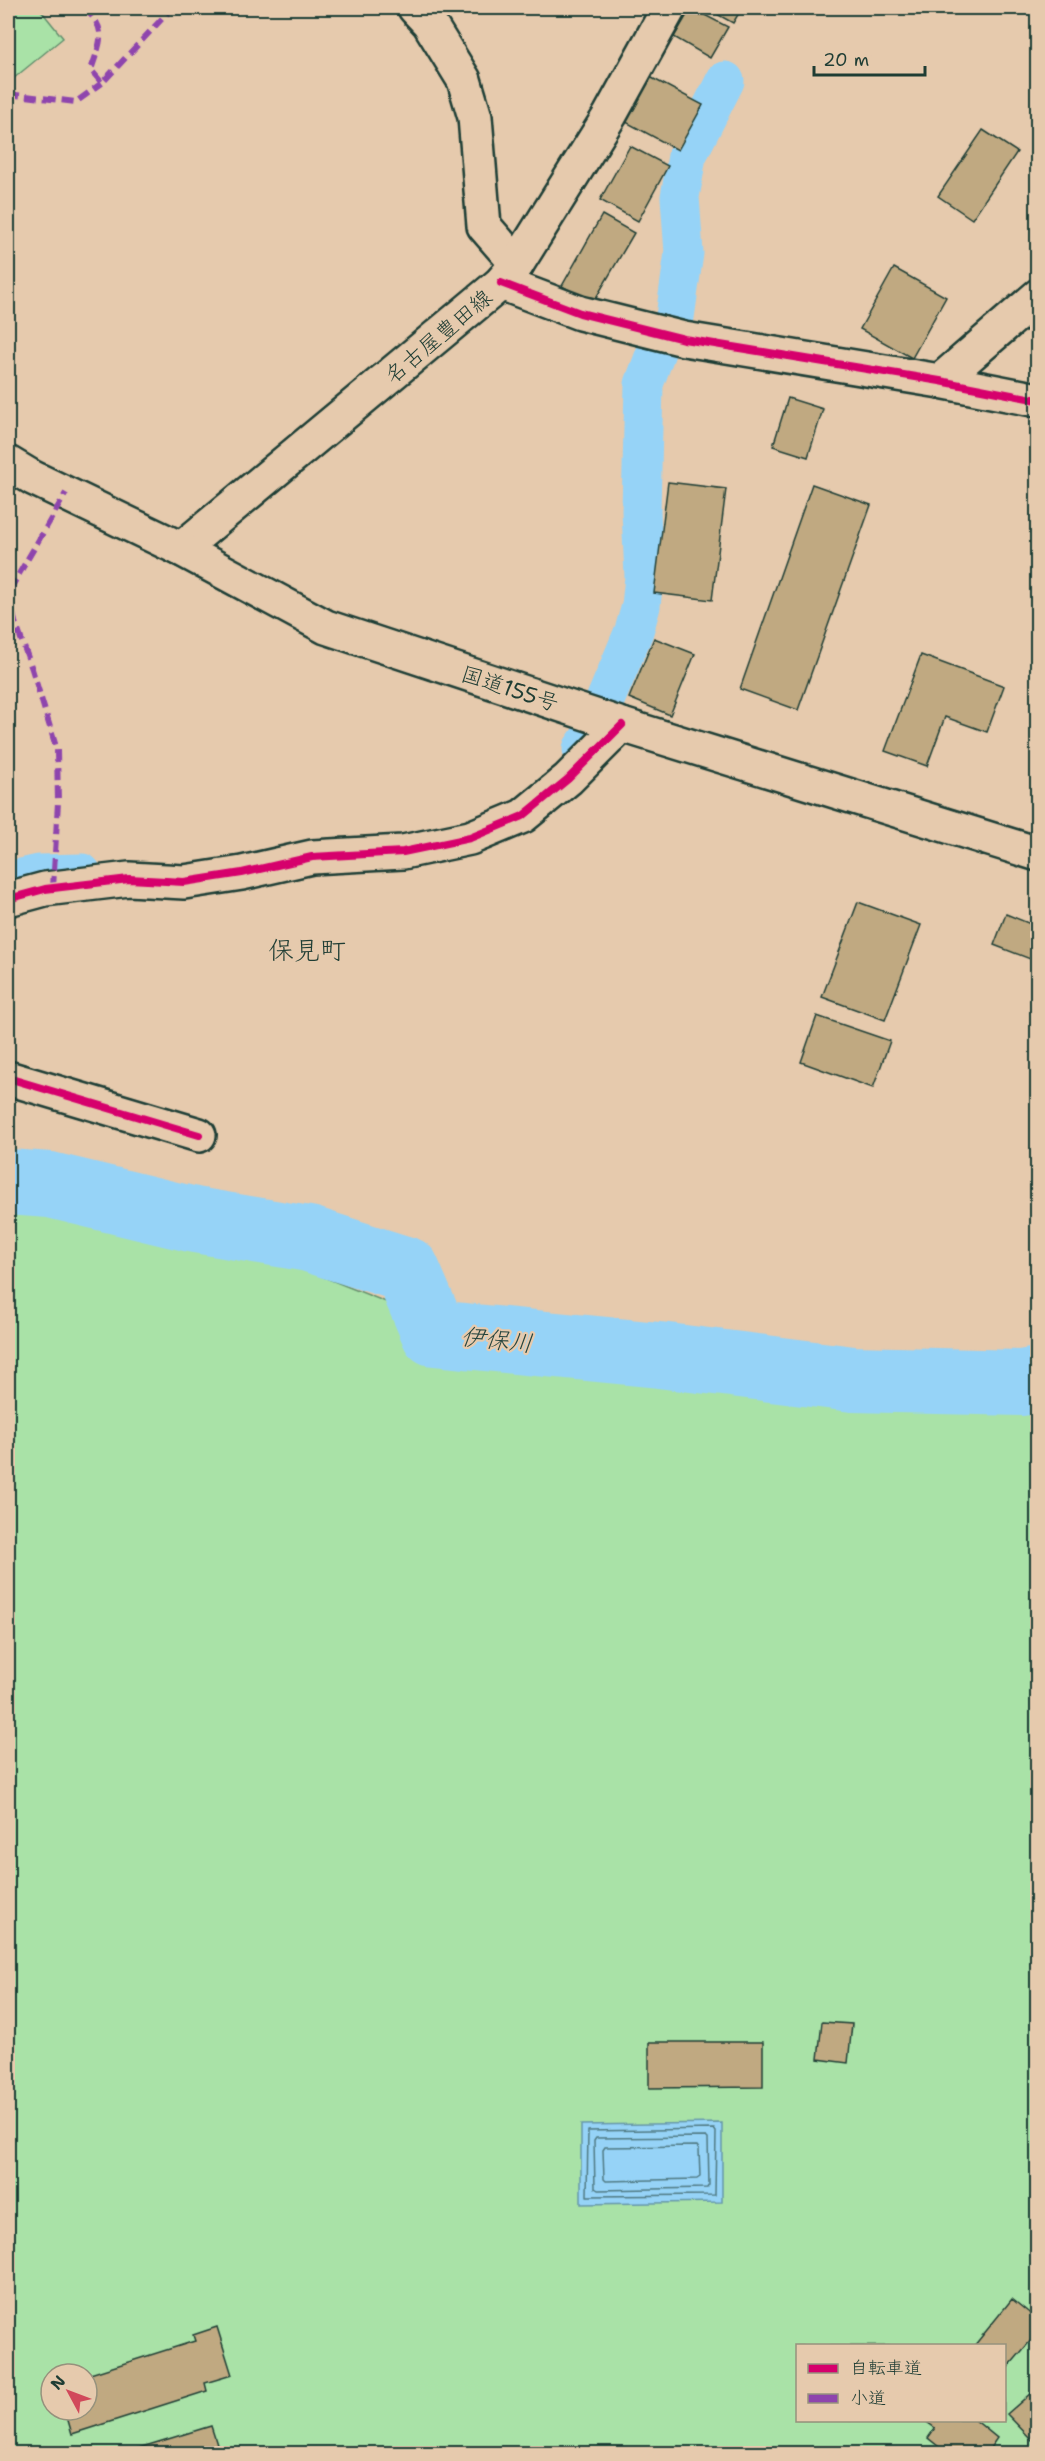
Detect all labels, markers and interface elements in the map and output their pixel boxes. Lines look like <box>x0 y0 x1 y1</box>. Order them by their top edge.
scale bar <box>814 39 925 77</box>
text: 20 m <box>823 48 869 72</box>
street label: 名古屋豊田線 <box>378 283 498 390</box>
street label: 国道155号 <box>457 659 562 718</box>
district label: 保見町 <box>268 932 346 967</box>
water label: 伊保川 <box>460 1320 534 1360</box>
legend <box>796 2344 1006 2422</box>
text: 自転車道 <box>850 2356 922 2380</box>
north arrow <box>39 2362 99 2422</box>
text: N <box>46 2371 70 2394</box>
text: 小道 <box>850 2386 886 2410</box>

